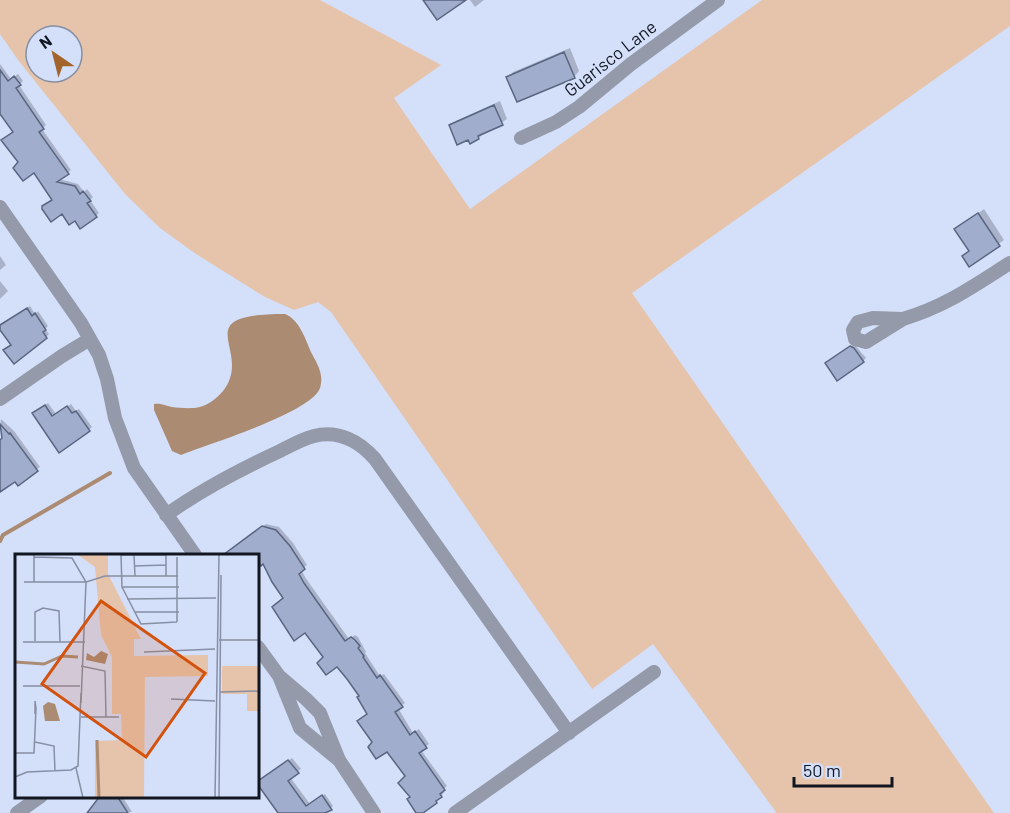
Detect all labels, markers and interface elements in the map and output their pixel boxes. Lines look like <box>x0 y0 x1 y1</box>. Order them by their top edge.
street label: Guarisco Lane <box>559 15 661 101</box>
north arrow <box>24 24 84 84</box>
text: N <box>35 30 55 52</box>
inset map <box>15 554 260 798</box>
scale bar <box>794 750 892 788</box>
text: 50 m <box>803 759 841 781</box>

